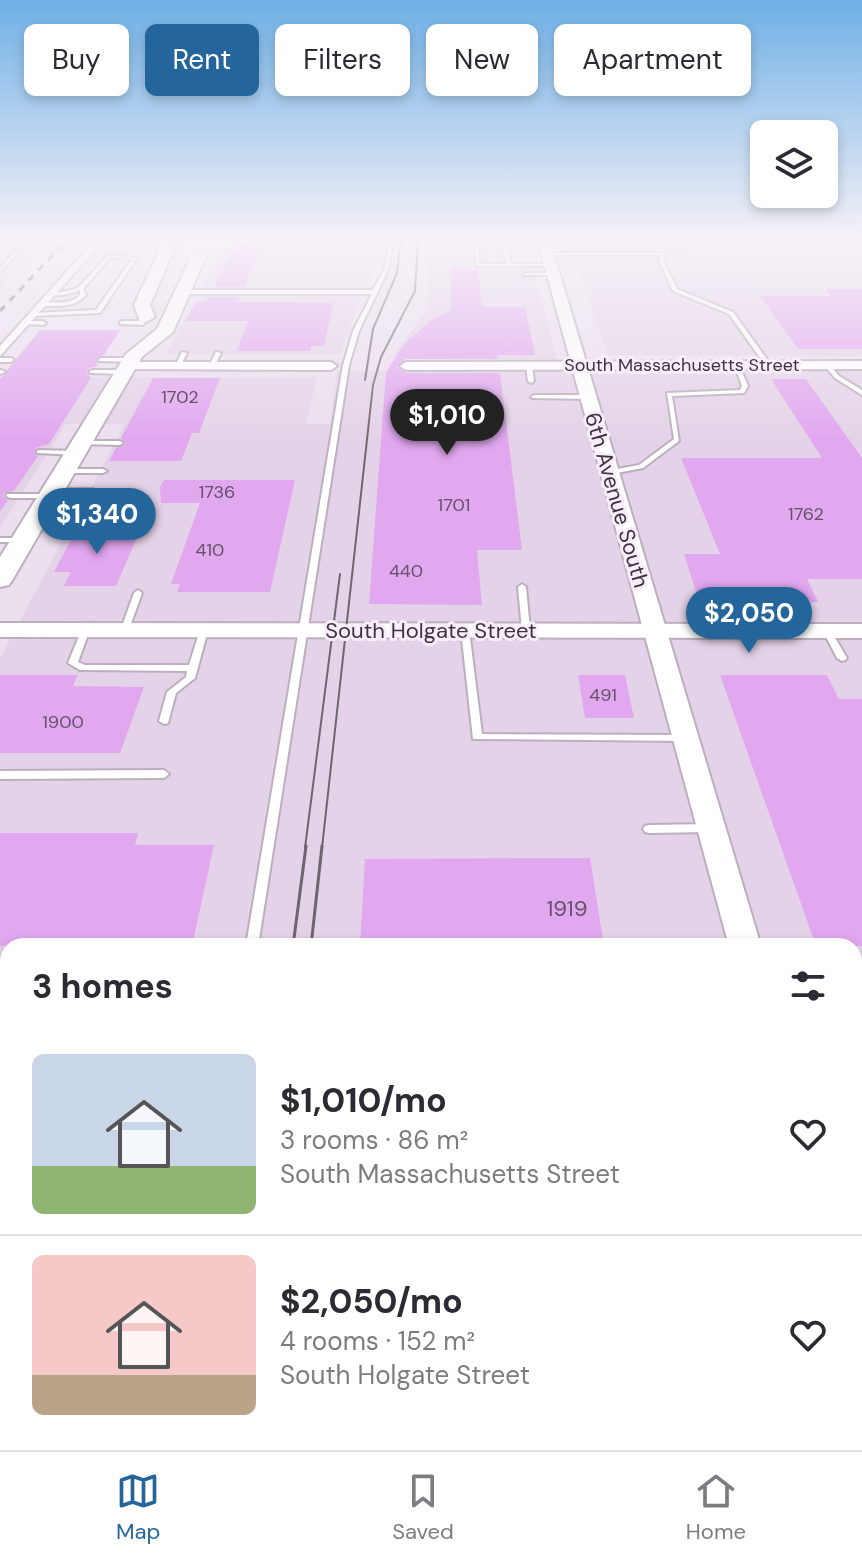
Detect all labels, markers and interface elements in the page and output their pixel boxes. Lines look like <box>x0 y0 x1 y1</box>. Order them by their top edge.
chip: Buy <box>24 24 129 96</box>
chip: Rent <box>145 24 259 96</box>
chip: Filters <box>275 24 410 96</box>
chip: New <box>426 24 538 96</box>
chip: Apartment <box>554 24 751 96</box>
map controls <box>750 120 838 208</box>
button: layers <box>750 120 838 208</box>
street label: South Massachusetts Street <box>564 353 800 377</box>
house number: 1702 <box>161 385 199 409</box>
pin: $1,010 <box>382 389 512 457</box>
text: $1,010 <box>408 398 486 432</box>
street label: 6th Avenue South <box>578 409 656 591</box>
house number: 1736 <box>199 480 235 504</box>
pin: $1,340 <box>32 488 162 556</box>
house number: 1701 <box>438 493 470 517</box>
text: $1,340 <box>56 497 138 531</box>
house number: 1762 <box>788 502 824 526</box>
house number: 410 <box>196 538 224 562</box>
house number: 440 <box>389 559 423 583</box>
pin: $2,050 <box>684 587 814 655</box>
text: $2,050 <box>704 596 794 630</box>
street label: South Holgate Street <box>325 616 537 645</box>
house number: 491 <box>589 683 617 707</box>
house number: 1900 <box>42 710 84 734</box>
house number: 1919 <box>547 894 588 923</box>
text: 3 homes <box>32 964 173 1009</box>
icon: filters <box>786 964 830 1008</box>
text: $1,010/mo <box>280 1078 447 1123</box>
icon: home <box>96 1086 192 1182</box>
icon: heart <box>786 1112 830 1156</box>
text: 3 rooms · 86 m² <box>280 1123 468 1157</box>
text: South Massachusetts Street <box>280 1157 620 1191</box>
text: $2,050/mo <box>280 1279 463 1324</box>
icon: home <box>96 1287 192 1383</box>
icon: heart <box>786 1313 830 1357</box>
text: 4 rooms · 152 m² <box>280 1324 475 1358</box>
text: South Holgate Street <box>280 1358 530 1392</box>
tab: Map <box>116 1469 160 1546</box>
tab: Saved <box>392 1469 454 1546</box>
tab: Home <box>686 1469 746 1546</box>

